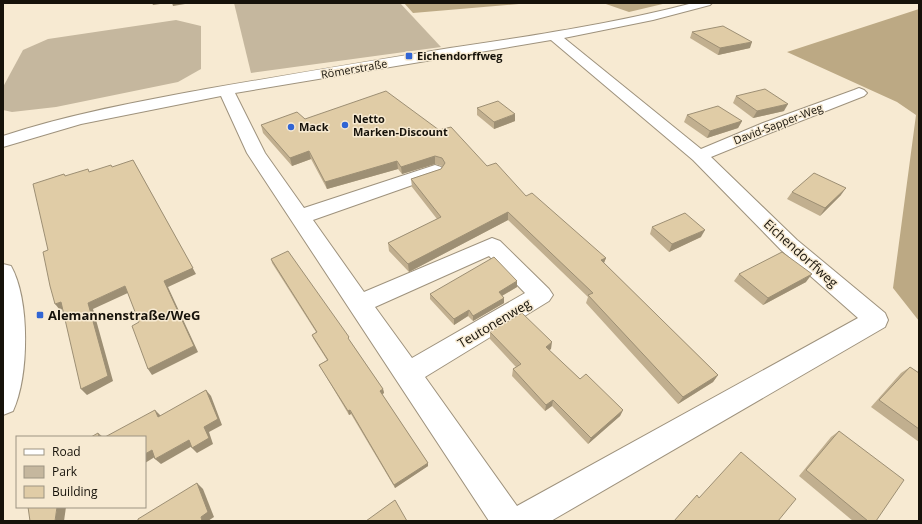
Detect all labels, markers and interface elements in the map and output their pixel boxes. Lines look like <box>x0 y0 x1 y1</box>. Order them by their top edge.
place label: Eichendorffweg <box>417 48 503 63</box>
marker: Eichendorffweg <box>404 51 414 61</box>
street label: Römerstraße <box>320 55 388 82</box>
street label: David-Sapper-Weg <box>731 100 825 148</box>
place label: Netto Marken-Discount <box>353 111 448 139</box>
place label: Mack <box>299 119 329 134</box>
marker: Netto Marken-Discount <box>340 120 350 130</box>
marker: Mack <box>286 122 296 132</box>
street label: Eichendorffweg <box>760 215 842 291</box>
street label: Teutonenweg <box>454 294 534 352</box>
place label: Alemannenstraße/WeG <box>48 306 200 324</box>
marker: Alemannenstraße/WeG <box>35 310 45 320</box>
legend <box>16 436 146 508</box>
text: Road <box>52 443 81 460</box>
text: Park <box>52 463 78 480</box>
text: Building <box>52 483 98 500</box>

